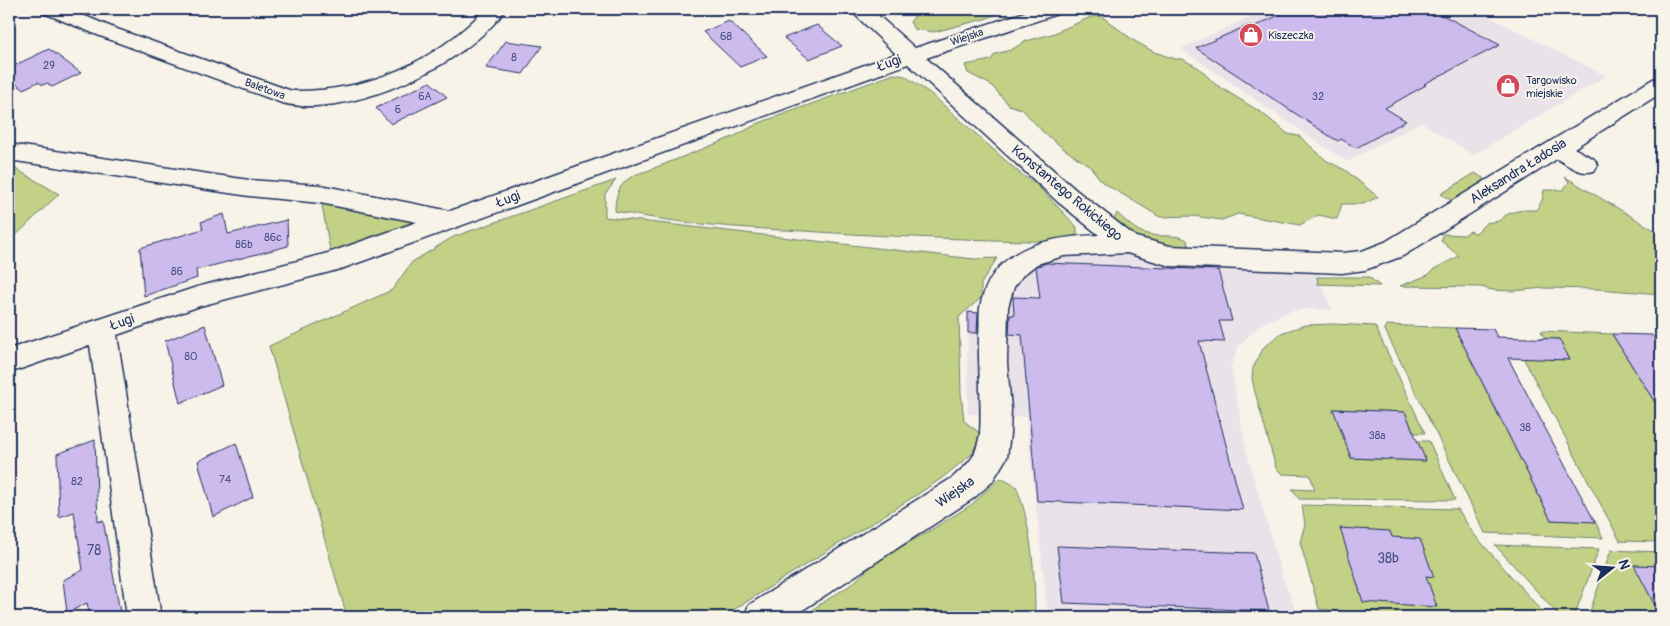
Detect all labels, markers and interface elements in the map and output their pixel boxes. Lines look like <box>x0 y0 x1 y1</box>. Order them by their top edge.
shop icon: Kiszeczka <box>1238 22 1264 48</box>
street label: Wiejska <box>949 25 985 49</box>
place label: Kiszeczka <box>1268 29 1314 42</box>
house number: 68 <box>720 30 732 43</box>
house number: 8 <box>511 51 517 64</box>
street label: Ługi <box>874 51 904 76</box>
house number: 29 <box>43 59 55 72</box>
shop icon: Targowisko miejskie <box>1495 73 1521 99</box>
place label: Targowisko miejskie <box>1526 74 1577 100</box>
street label: Baletowa <box>243 76 287 102</box>
house number: 6A <box>418 90 432 103</box>
house number: 32 <box>1312 90 1324 103</box>
house number: 6 <box>395 103 401 116</box>
street label: Aleksandra Ładosia <box>1467 134 1569 208</box>
street label: Konstantego Rokickiego <box>1008 141 1127 245</box>
street label: Ługi <box>493 187 523 212</box>
house number: 86c <box>264 231 282 244</box>
house number: 86b <box>235 238 253 251</box>
house number: 86 <box>171 265 183 278</box>
street label: Ługi <box>107 310 137 334</box>
house number: 80 <box>184 350 198 363</box>
house number: 38 <box>1519 421 1531 434</box>
house number: 38a <box>1369 429 1385 442</box>
house number: 74 <box>219 473 232 486</box>
street label: Wiejska <box>932 473 978 511</box>
house number: 82 <box>71 475 83 488</box>
house number: 78 <box>87 542 101 559</box>
north arrow <box>1588 544 1638 594</box>
house number: 38b <box>1377 550 1399 567</box>
text: N <box>1614 557 1633 571</box>

